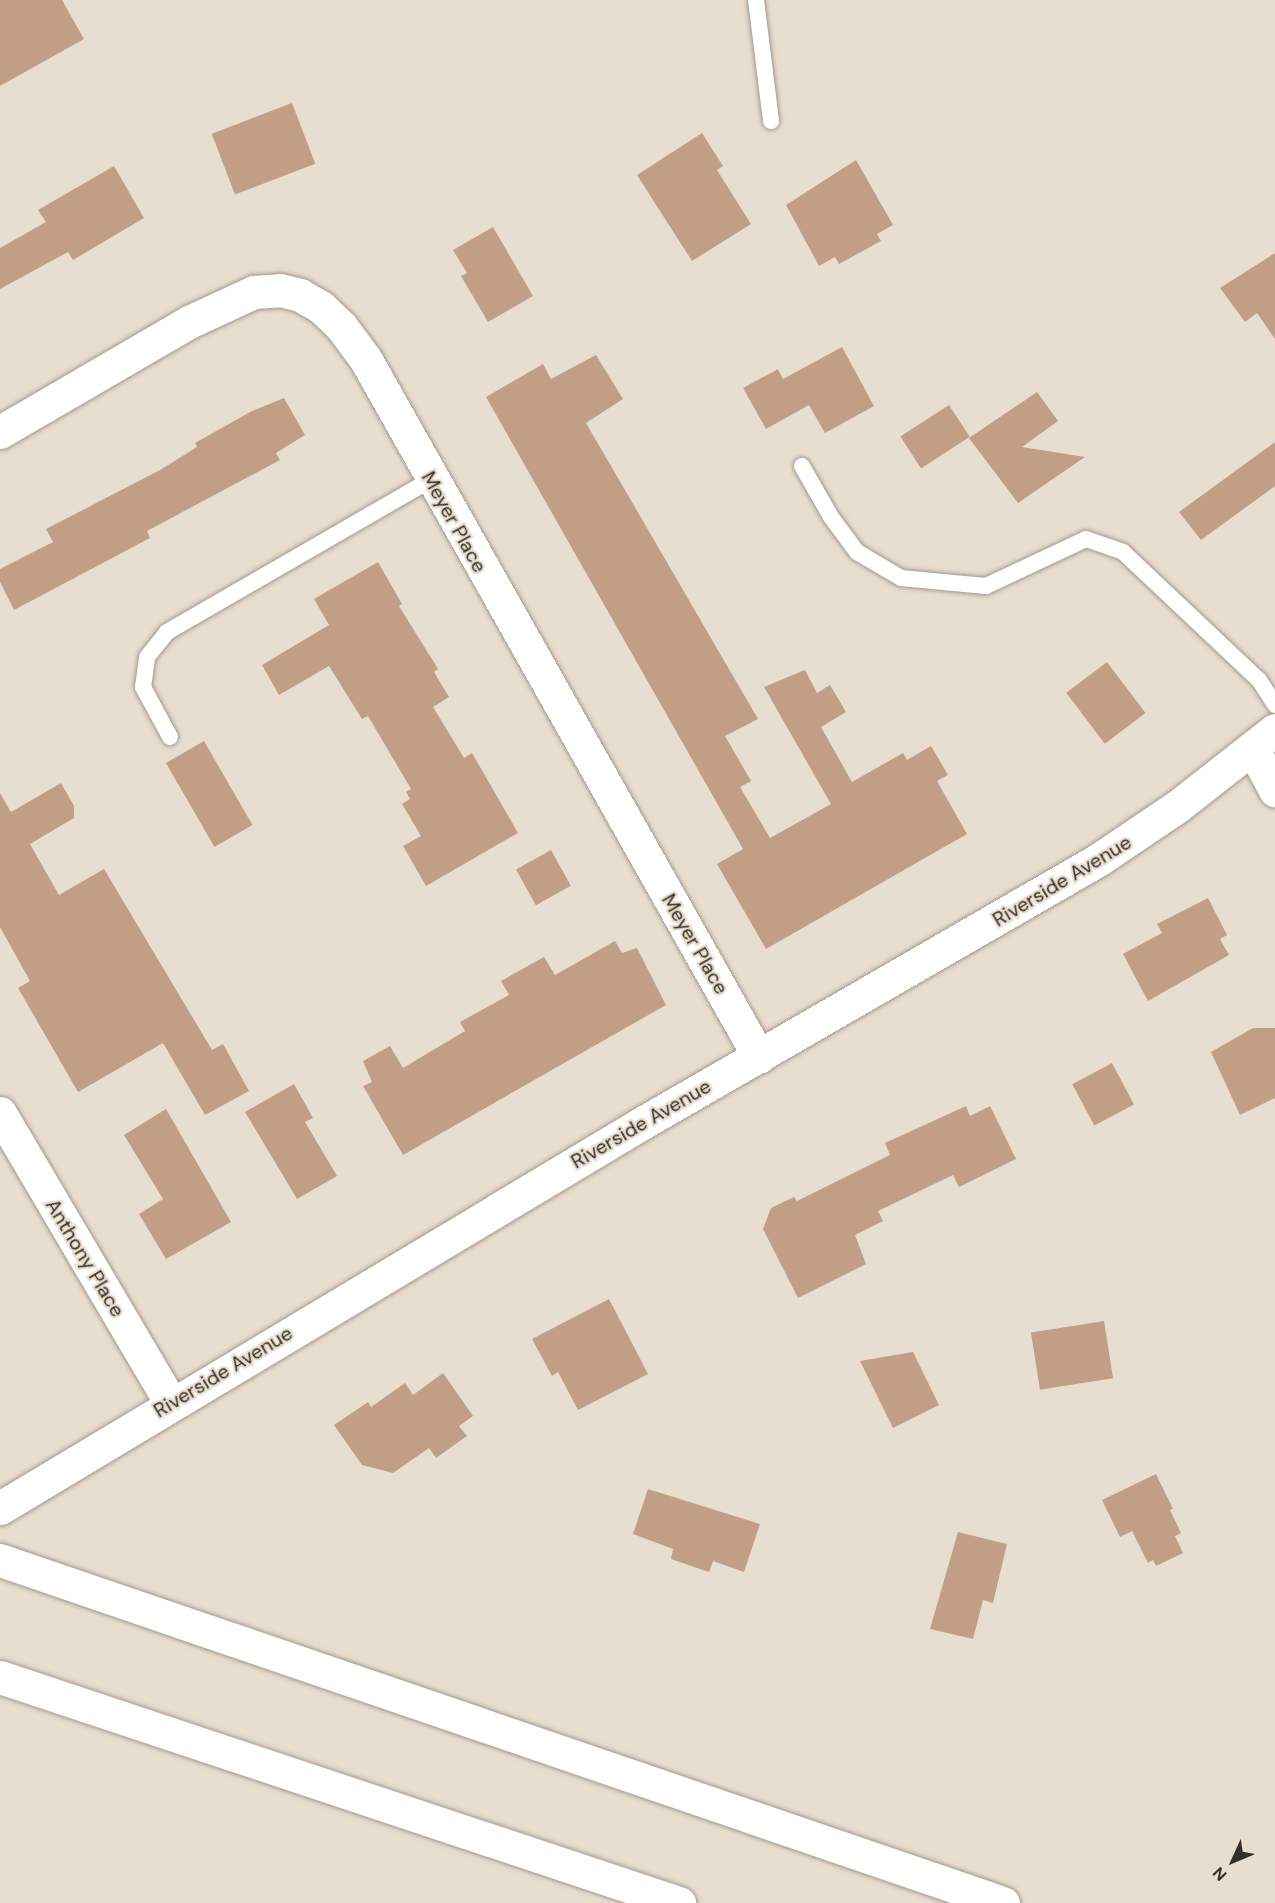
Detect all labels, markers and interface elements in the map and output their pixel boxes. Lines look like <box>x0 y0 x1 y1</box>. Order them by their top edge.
street label: Meyer Place <box>416 467 492 577</box>
street label: Riverside Avenue <box>988 830 1136 932</box>
street label: Meyer Place <box>657 890 733 998</box>
street label: Riverside Avenue <box>567 1074 715 1174</box>
street label: Anthony Place <box>40 1195 130 1321</box>
street label: Riverside Avenue <box>149 1321 297 1423</box>
north arrow <box>1203 1831 1263 1891</box>
text: N <box>1208 1862 1231 1885</box>

